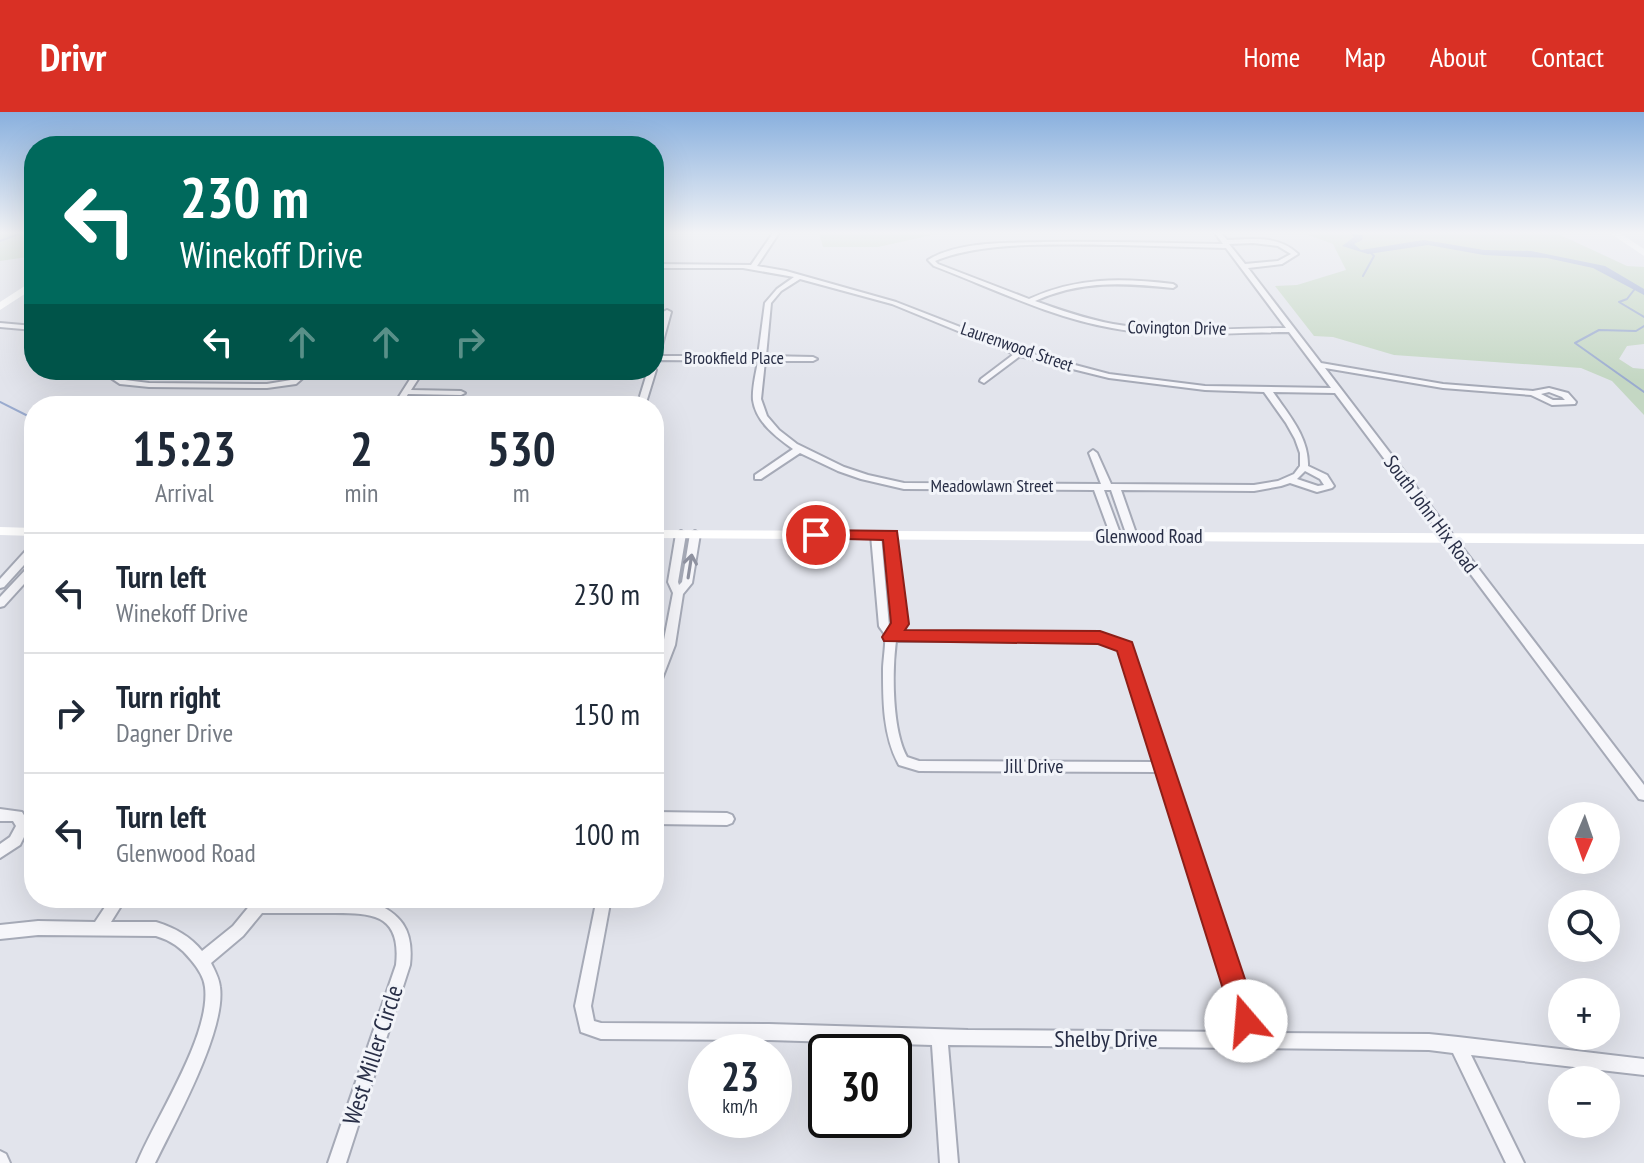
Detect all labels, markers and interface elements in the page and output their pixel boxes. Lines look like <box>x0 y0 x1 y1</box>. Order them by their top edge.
text: Drivr <box>40 32 106 81</box>
text: Home <box>1244 38 1300 75</box>
text: Map <box>1344 38 1386 75</box>
text: About <box>1430 38 1487 75</box>
text: Contact <box>1531 38 1604 75</box>
text: 230 m <box>180 161 309 233</box>
icon: left <box>48 168 152 272</box>
text: Winekoff Drive <box>180 231 363 278</box>
street label: Covington Drive <box>1127 315 1227 340</box>
street label: Laurenwood Street <box>958 317 1076 377</box>
icon: left <box>196 320 240 364</box>
icon: ahead <box>280 320 324 364</box>
icon: ahead <box>364 320 408 364</box>
icon: right <box>448 320 492 364</box>
street label: Brookfield Place <box>684 346 784 369</box>
text: 15:23 <box>132 417 236 479</box>
text: 2 <box>350 417 373 479</box>
text: 530 <box>487 417 556 479</box>
street label: South John Hix Road <box>1378 450 1484 578</box>
street label: Meadowlawn Street <box>930 474 1054 497</box>
text: Arrival <box>155 476 214 509</box>
text: min <box>344 476 378 509</box>
text: m <box>513 476 530 509</box>
pin <box>782 501 850 569</box>
icon: arrive <box>794 513 838 557</box>
street label: Glenwood Road <box>1095 523 1203 549</box>
one-way arrow <box>683 553 698 579</box>
text: Turn left <box>116 557 206 596</box>
icon: left <box>48 571 92 615</box>
text: 230 m <box>574 574 640 613</box>
text: Winekoff Drive <box>116 596 248 629</box>
text: Turn right <box>116 677 220 716</box>
icon: right <box>48 691 92 735</box>
text: 150 m <box>574 694 640 733</box>
text: Dagner Drive <box>116 716 233 749</box>
street label: Jill Drive <box>1003 753 1064 779</box>
text: Turn left <box>116 797 206 836</box>
north arrow <box>1548 802 1620 874</box>
map controls <box>1548 802 1620 1138</box>
icon: left <box>48 811 92 855</box>
text: 100 m <box>574 814 640 853</box>
text: Glenwood Road <box>116 836 256 869</box>
button: search <box>1548 890 1620 962</box>
button: + <box>1548 978 1620 1050</box>
position arrow <box>1204 979 1288 1063</box>
street label: West Miller Circle <box>335 981 410 1129</box>
street label: Shelby Drive <box>1054 1023 1158 1054</box>
speed limit sign: 30 <box>808 1034 912 1138</box>
text: 23 <box>721 1050 759 1102</box>
button: − <box>1548 1066 1620 1138</box>
text: km/h <box>722 1093 758 1119</box>

